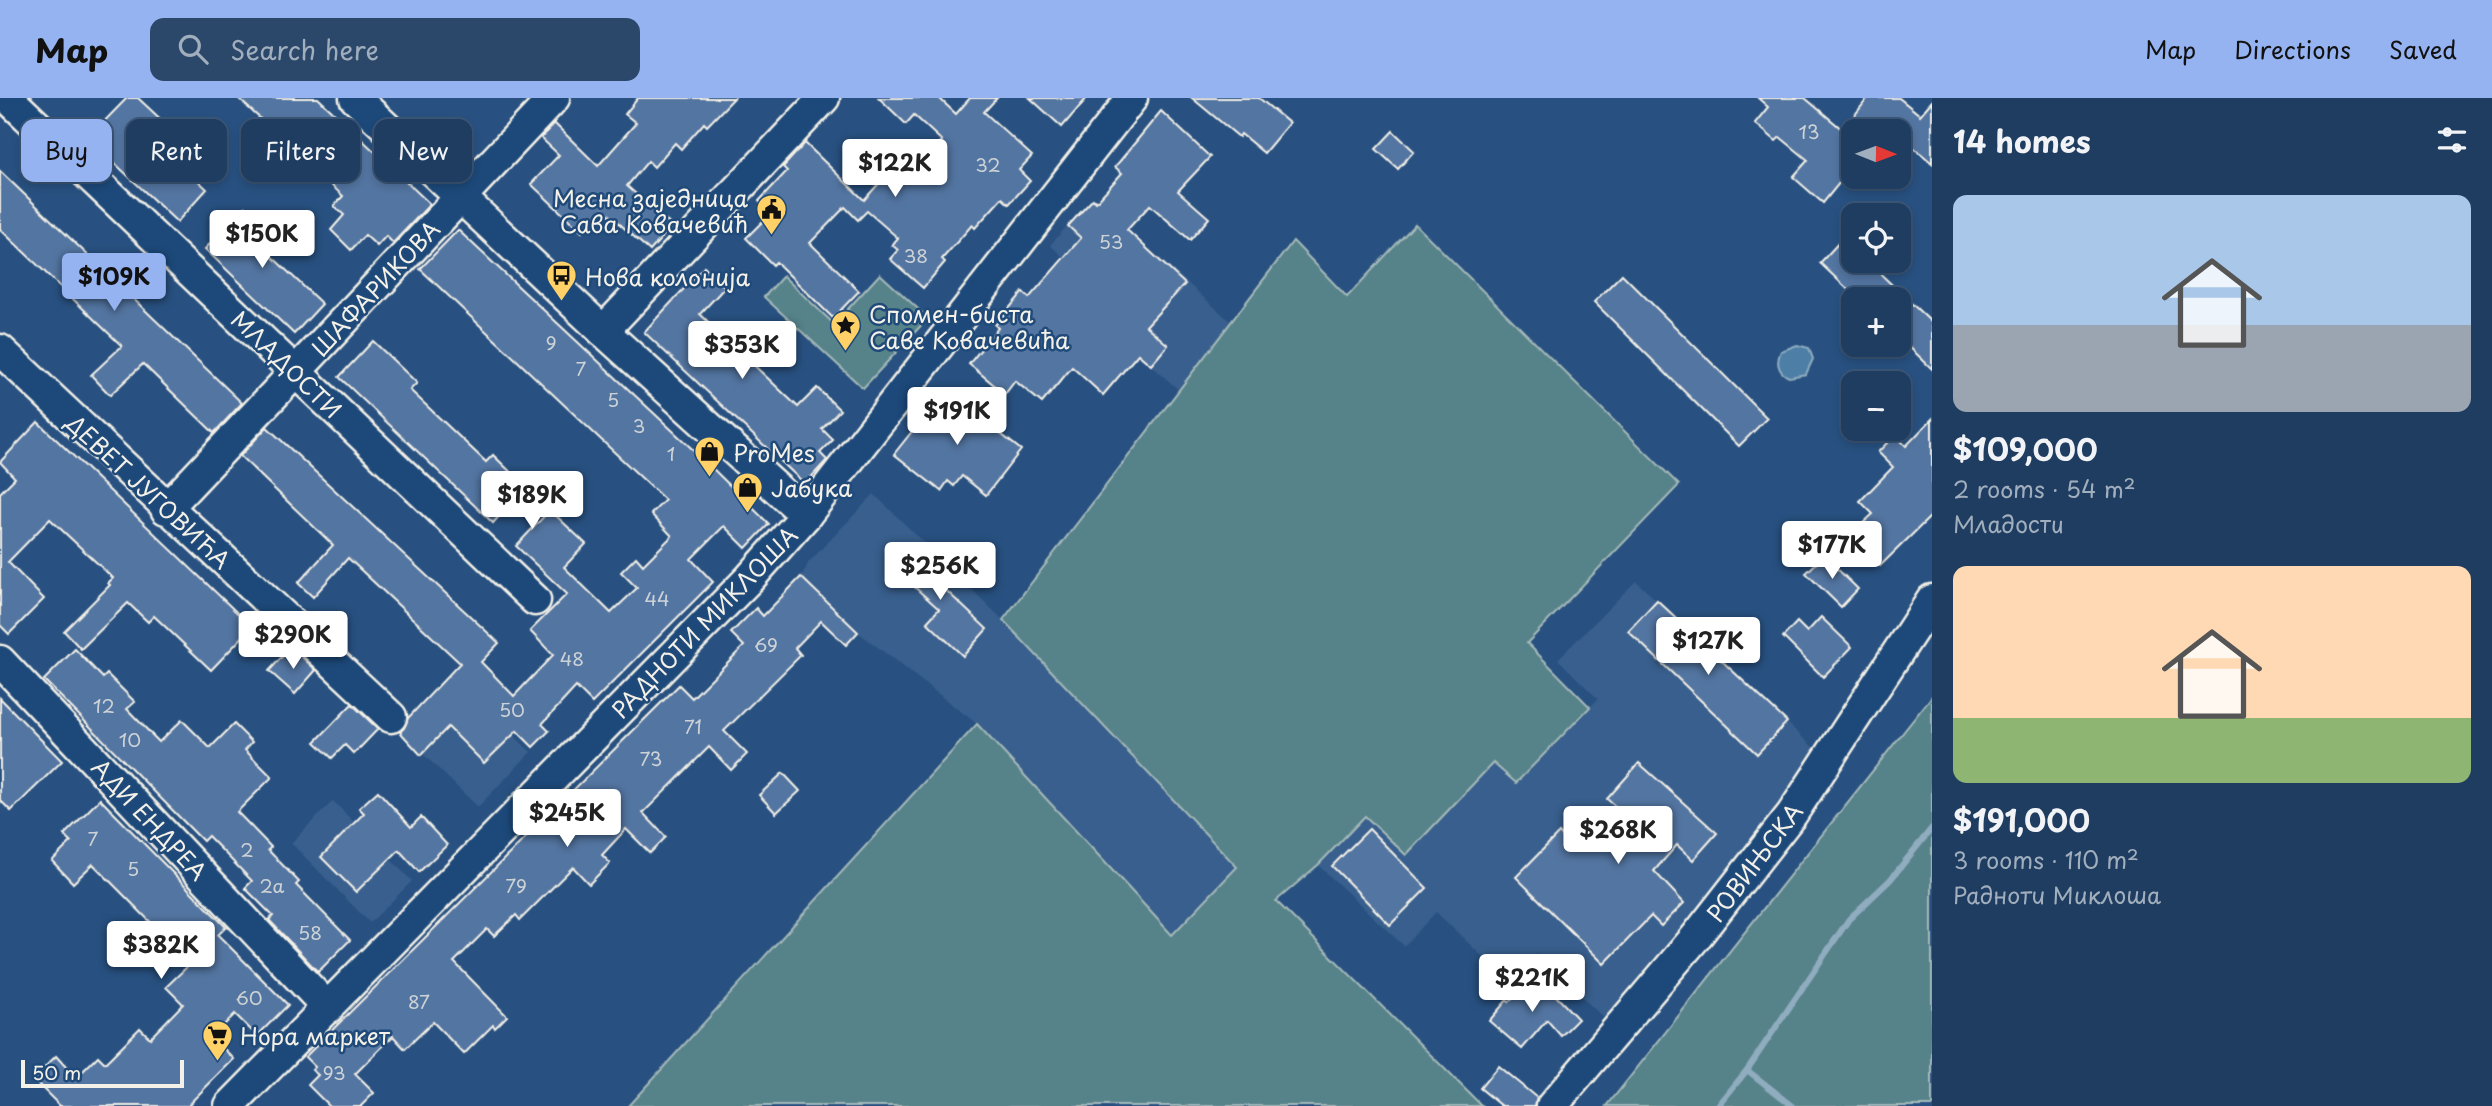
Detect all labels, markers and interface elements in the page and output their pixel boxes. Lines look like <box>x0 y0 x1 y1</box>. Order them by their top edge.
search box <box>150 18 640 81</box>
text: Map <box>35 24 108 74</box>
icon: search <box>174 30 212 68</box>
text: Search here <box>230 30 379 69</box>
text: Map <box>2145 31 2196 67</box>
text: Directions <box>2234 31 2351 67</box>
text: Saved <box>2389 31 2457 67</box>
house number: 13 <box>1798 117 1820 145</box>
text: 14 homes <box>1953 118 2091 163</box>
chip: Buy <box>21 119 112 182</box>
chip: Rent <box>126 119 227 182</box>
chip: Filters <box>241 119 360 182</box>
chip: New <box>374 119 472 182</box>
north arrow <box>1841 119 1911 189</box>
map controls <box>1841 119 1911 441</box>
icon: filters <box>2433 121 2471 159</box>
pin: $122K <box>846 140 944 199</box>
text: $122K <box>858 144 932 179</box>
house number: 32 <box>975 150 1001 178</box>
place label: Месна заједница Сава Ковачевић <box>553 180 749 241</box>
public building icon: Месна заједница Сава Ковачевић <box>754 193 788 237</box>
button: locate <box>1841 203 1911 273</box>
pin: $150K <box>213 211 311 270</box>
street label: ШАФАРИКОВА <box>303 212 447 364</box>
text: $150K <box>226 215 298 250</box>
house number: 53 <box>1099 227 1123 255</box>
icon: home <box>2149 240 2275 366</box>
house number: 38 <box>904 241 928 269</box>
pin: $109K <box>65 254 163 313</box>
text: $109K <box>78 258 150 293</box>
bus stop icon: Нова колонија <box>545 259 579 303</box>
place label: Нова колонија <box>585 259 750 294</box>
button: + <box>1841 287 1911 357</box>
place label: Спомен-биста Саве Ковачевића <box>869 296 1070 357</box>
street label: МЛАДОСТИ <box>224 302 350 426</box>
place icon: Спомен-биста Саве Ковачевића <box>829 309 863 353</box>
pin: $353K <box>693 322 791 381</box>
text: $353K <box>704 326 780 361</box>
house number: 9 <box>545 328 557 356</box>
house number: 7 <box>576 354 587 382</box>
button: − <box>1841 371 1911 441</box>
house number: 5 <box>607 385 619 413</box>
pin: $191K <box>908 388 1006 447</box>
text: $191K <box>923 392 991 427</box>
street label: ДЕВЕТ ЈУГОВИЋА <box>58 405 239 577</box>
house number: 3 <box>633 411 645 439</box>
text: $109,000 <box>1953 426 2098 471</box>
shop icon: ProMes <box>693 435 727 479</box>
place label: ProMes <box>733 435 815 470</box>
house number: 1 <box>667 439 675 467</box>
shop icon: Јабука <box>731 470 765 514</box>
place label: Јабука <box>771 470 853 505</box>
text: 2 rooms · 54 m² <box>1953 471 2136 506</box>
pin: $189K <box>483 472 581 531</box>
text: $189K <box>497 476 567 511</box>
text: Младости <box>1953 506 2064 541</box>
street label: РАДНОТИ МИКЛОША <box>603 518 805 726</box>
pin: $177K <box>1783 522 1881 581</box>
text: $177K <box>1798 526 1866 561</box>
pin: $256K <box>891 542 989 602</box>
text: $256K <box>901 547 979 582</box>
house number: 44 <box>644 584 670 612</box>
icon: home <box>2149 611 2275 737</box>
pin: $290K <box>244 612 342 671</box>
text: $290K <box>255 616 331 651</box>
pin: $127K <box>1659 618 1757 677</box>
text: $127K <box>1672 622 1744 657</box>
house number: 69 <box>754 630 778 658</box>
house number: 48 <box>560 644 584 672</box>
house number: 12 <box>93 691 115 719</box>
house number: 50 <box>499 695 525 723</box>
house number: 71 <box>684 712 702 740</box>
house number: 10 <box>119 725 141 753</box>
house number: 73 <box>640 744 662 772</box>
street label: АДИ ЕНДРЕА <box>84 750 216 888</box>
pin: $245K <box>518 790 616 849</box>
text: $245K <box>529 794 605 829</box>
street label: РОВИЊСКА <box>1698 795 1810 929</box>
text: $191,000 <box>1953 797 2090 842</box>
pin: $268K <box>1569 806 1667 866</box>
text: $268K <box>1579 811 1657 846</box>
house number: 7 <box>88 824 99 852</box>
house number: 2 <box>240 835 254 863</box>
text: 3 rooms · 110 m² <box>1953 842 2139 877</box>
house number: 5 <box>127 854 139 882</box>
house number: 2a <box>260 871 285 899</box>
house number: 79 <box>505 871 527 899</box>
text: Радноти Миклоша <box>1953 877 2161 912</box>
house number: 58 <box>298 918 322 946</box>
pin: $382K <box>112 922 210 981</box>
text: $382K <box>123 926 199 961</box>
pin: $221K <box>1483 954 1581 1014</box>
text: $221K <box>1495 959 1569 994</box>
house number: 60 <box>235 983 263 1011</box>
house number: 87 <box>408 987 430 1015</box>
supermarket icon: Нора маркет <box>200 1018 234 1062</box>
place label: Нора маркет <box>240 1018 391 1053</box>
scale bar <box>21 1057 184 1089</box>
text: 50 m <box>32 1058 81 1086</box>
house number: 93 <box>322 1058 346 1086</box>

